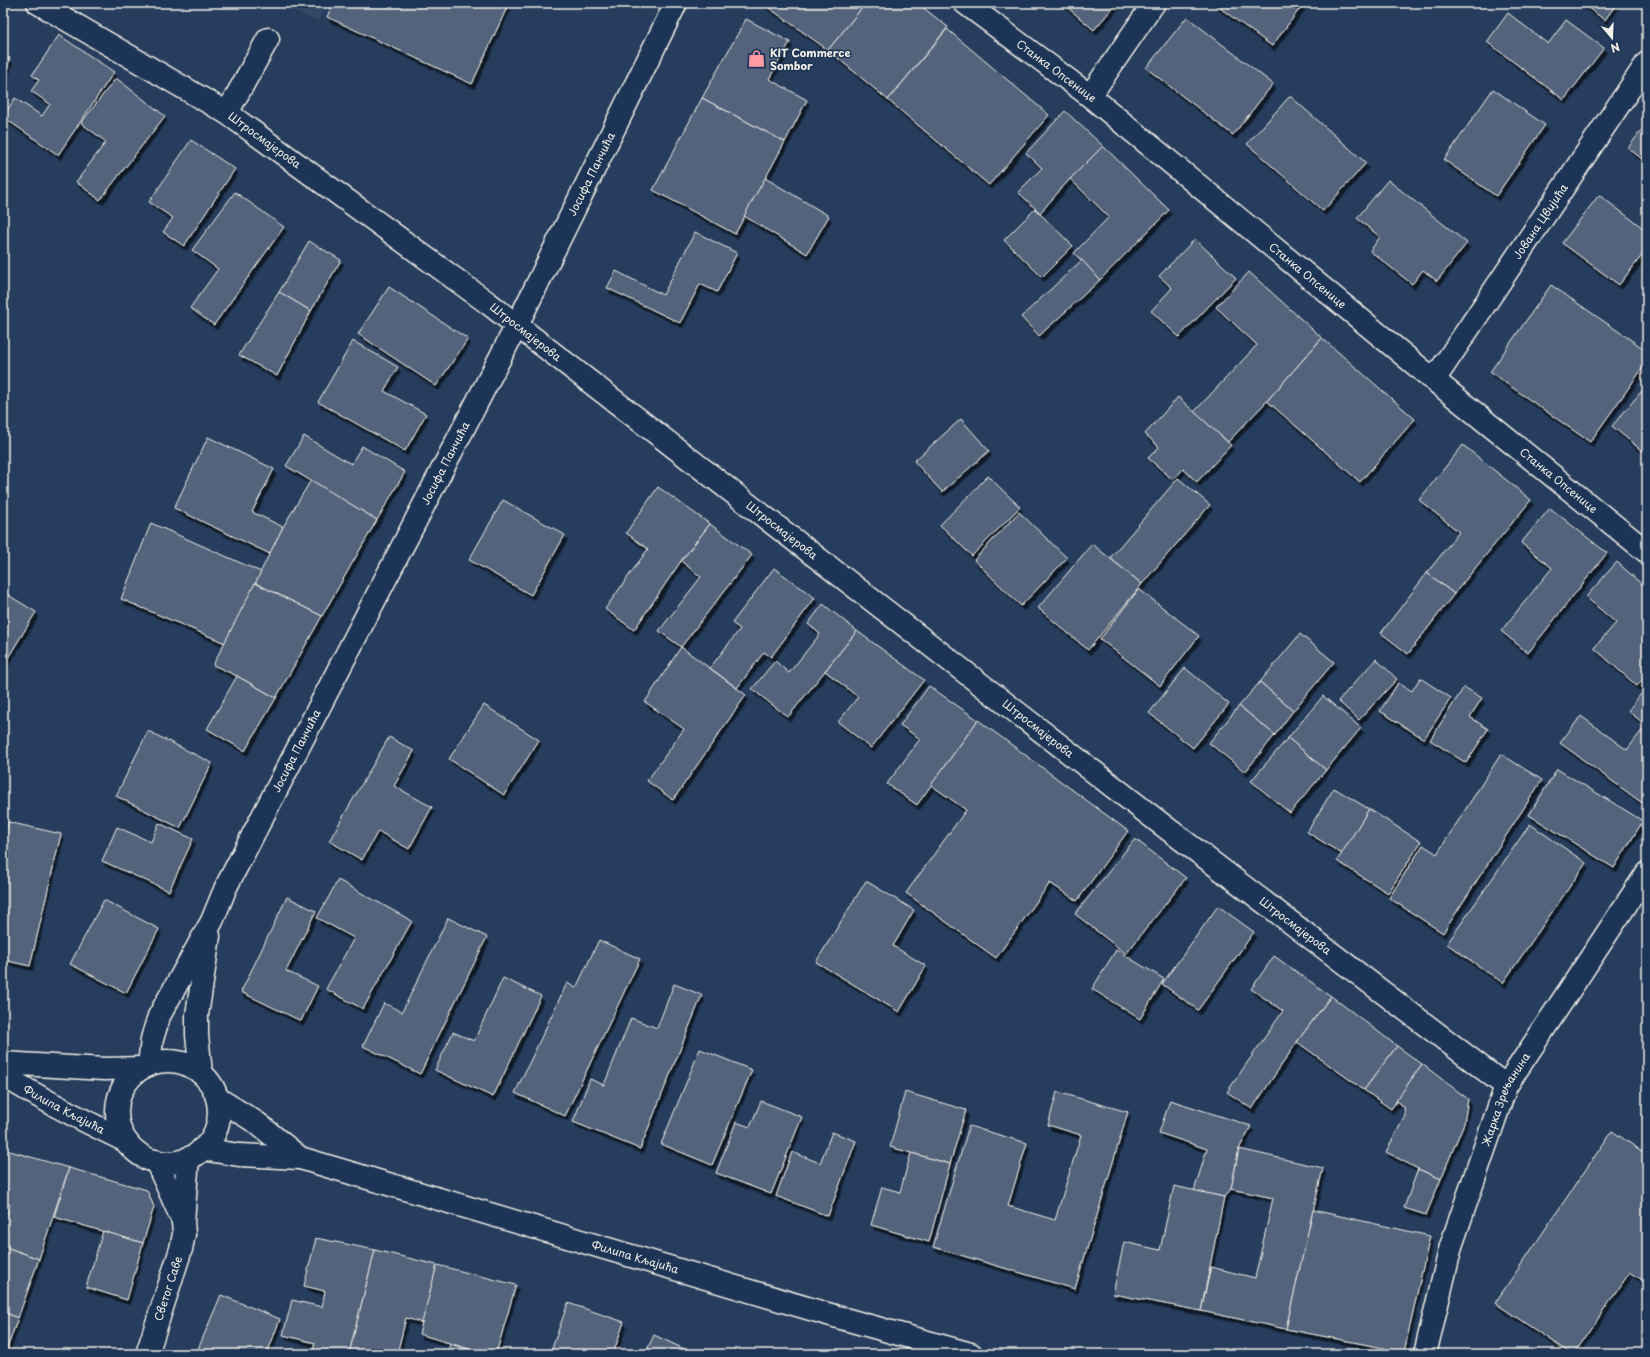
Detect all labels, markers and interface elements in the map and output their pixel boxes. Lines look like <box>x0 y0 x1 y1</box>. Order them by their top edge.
north arrow <box>1592 18 1632 58</box>
street label: Станка Опсенице <box>1013 35 1101 106</box>
text: N <box>1608 38 1622 57</box>
place label: KIT Commerce Sombor <box>770 44 850 74</box>
shop icon: KIT Commerce Sombor <box>747 49 767 69</box>
street label: Штросмајерова <box>225 108 305 172</box>
street label: Јосифа Панчића <box>563 129 619 219</box>
street label: Јована Цвијића <box>1509 180 1572 262</box>
street label: Станка Опсенице <box>1266 238 1350 312</box>
street label: Штросмајерова <box>487 299 565 365</box>
street label: Јосифа Панчића <box>416 418 474 507</box>
street label: Станка Опсенице <box>1516 443 1602 517</box>
street label: Штросмајерова <box>743 497 822 563</box>
street label: Штросмајерова <box>999 695 1078 761</box>
street label: Јосифа Панчића <box>267 706 325 795</box>
street label: Штросмајерова <box>1256 892 1335 958</box>
street label: Жарка Зрењанина <box>1477 1049 1534 1148</box>
street label: Филипа Кљајића <box>20 1080 108 1138</box>
street label: Филипа Кљајића <box>590 1236 681 1278</box>
street label: Светог Саве <box>149 1254 186 1323</box>

